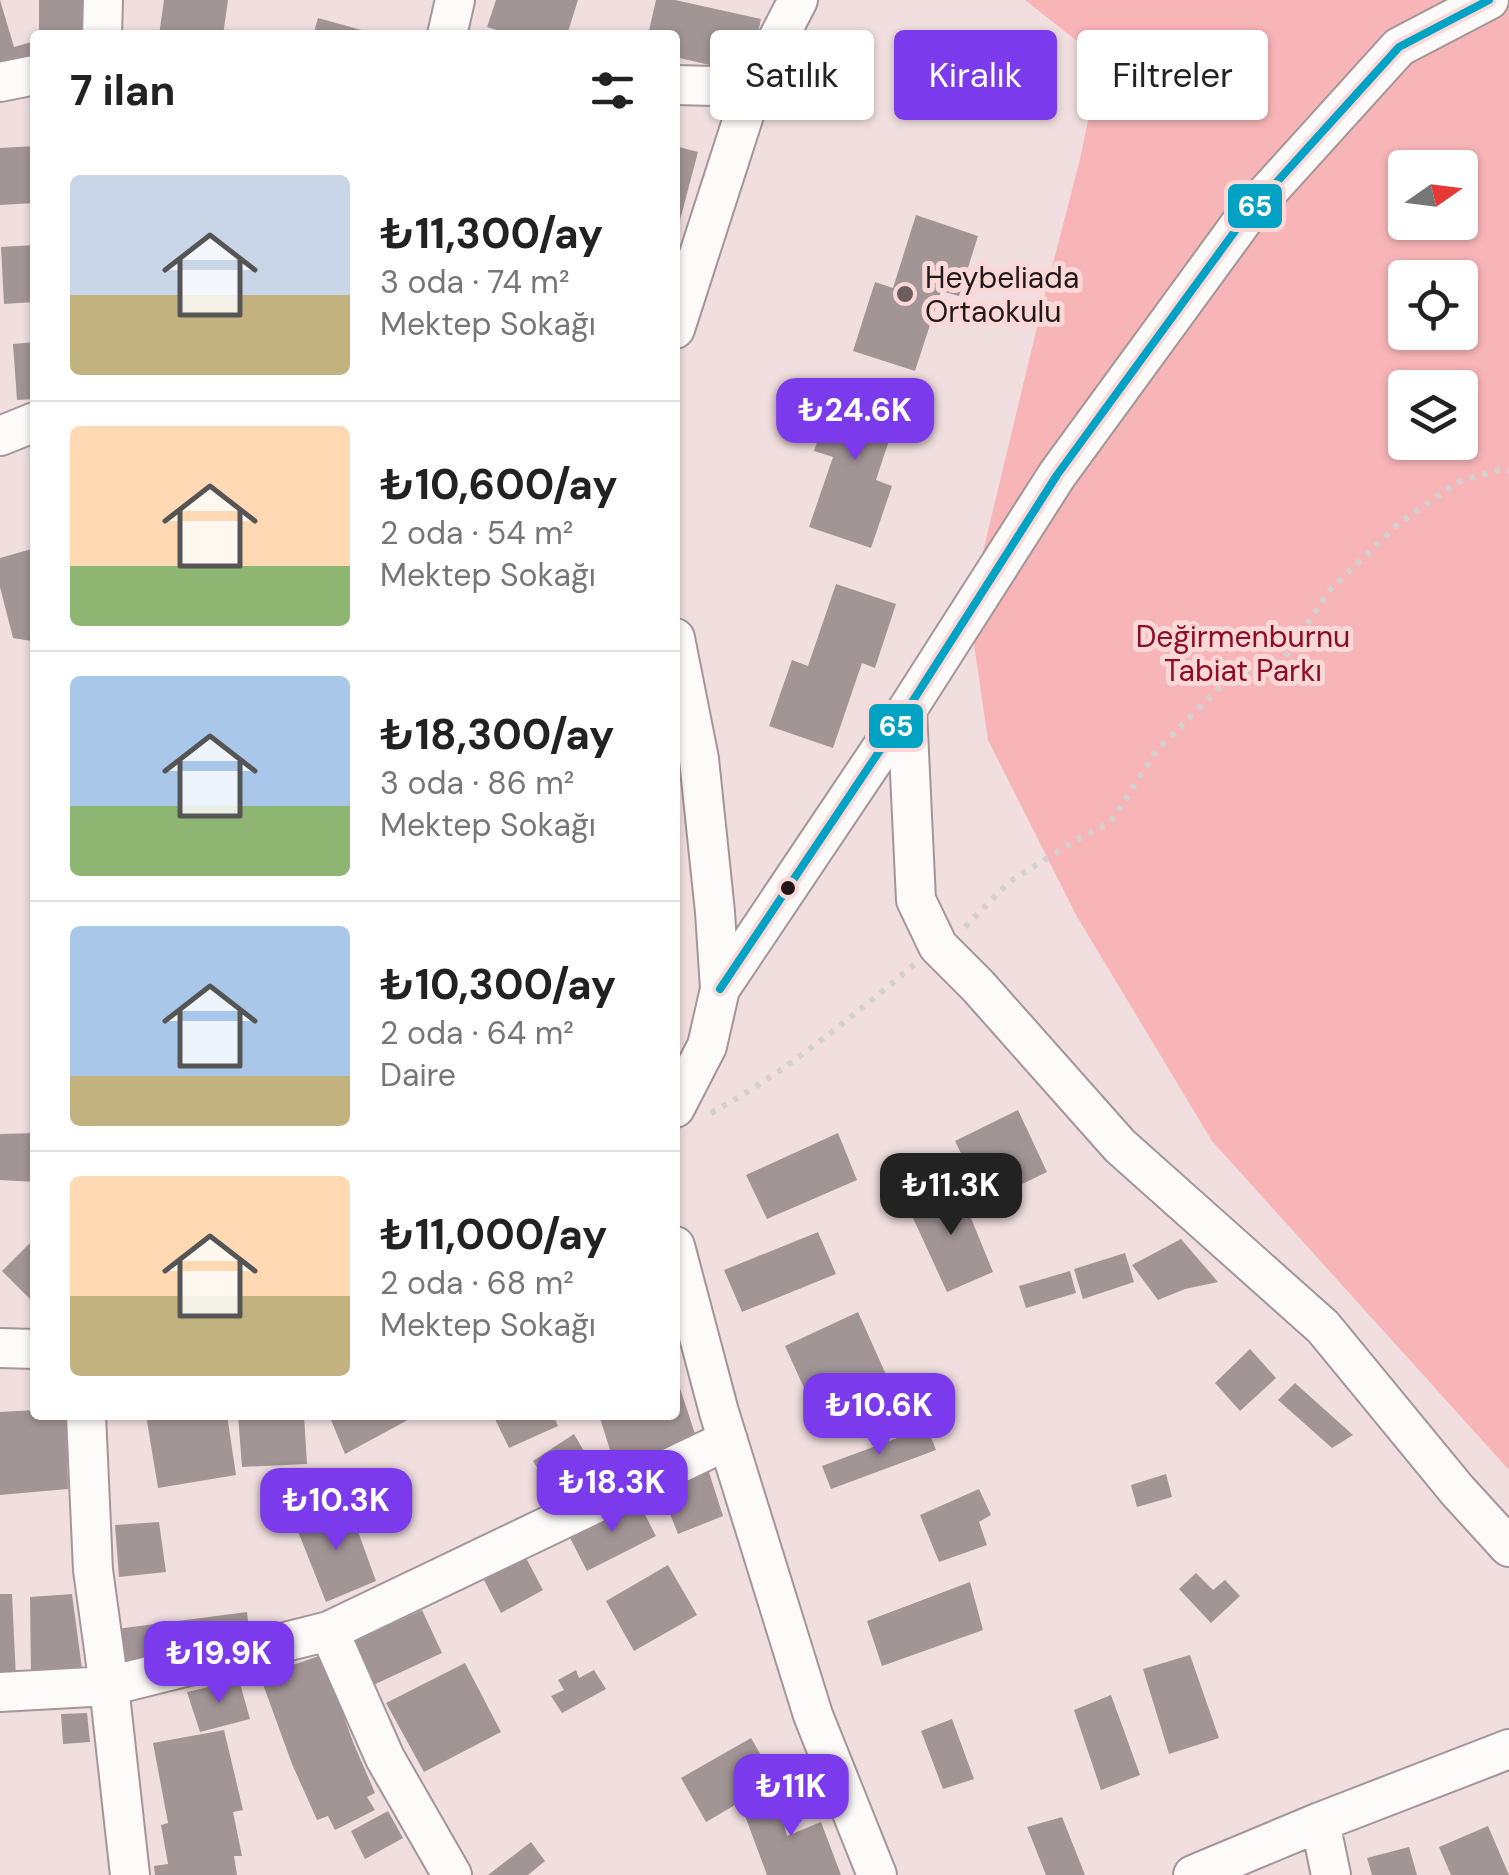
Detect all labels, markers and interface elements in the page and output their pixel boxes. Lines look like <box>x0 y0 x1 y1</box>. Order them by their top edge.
chip: Satılık <box>710 30 874 120</box>
chip: Kiralık <box>894 30 1057 120</box>
chip: Filtreler <box>1077 30 1268 120</box>
text: 7 ilan <box>70 63 175 118</box>
icon: filters <box>585 63 640 118</box>
north arrow <box>1388 150 1478 240</box>
map controls <box>1388 150 1478 460</box>
line badge: 65 <box>1226 182 1284 230</box>
text: 65 <box>1238 188 1272 225</box>
text: ₺11,300/ay <box>380 206 603 261</box>
icon: home <box>150 215 270 335</box>
place label: Heybeliada Ortaokulu <box>925 258 1079 331</box>
button: locate <box>1388 260 1478 350</box>
text: 3 oda · 74 m² <box>380 261 569 303</box>
marker: Heybeliada Ortaokulu <box>894 283 916 305</box>
text: Mektep Sokağı <box>380 303 596 345</box>
button: layers <box>1388 370 1478 460</box>
pin: ₺24.6K <box>774 378 936 463</box>
text: ₺24.6K <box>798 389 912 431</box>
text: ₺10,600/ay <box>380 457 618 512</box>
icon: home <box>150 466 270 586</box>
text: 2 oda · 54 m² <box>380 512 573 554</box>
text: Mektep Sokağı <box>380 554 596 596</box>
park label: Değirmenburnu Tabiat Parkı <box>1136 617 1350 690</box>
line badge: 65 <box>867 702 925 750</box>
text: ₺18,300/ay <box>380 707 614 762</box>
text: 65 <box>879 708 913 745</box>
icon: home <box>150 716 270 836</box>
text: 3 oda · 86 m² <box>380 762 574 804</box>
text: Mektep Sokağı <box>380 804 596 846</box>
unlabelled marker <box>778 878 798 898</box>
text: ₺10,300/ay <box>380 957 616 1012</box>
icon: home <box>150 966 270 1086</box>
text: 2 oda · 64 m² <box>380 1012 574 1054</box>
text: Daire <box>380 1054 456 1096</box>
pin: ₺11.3K <box>870 1153 1032 1238</box>
text: ₺11.3K <box>902 1164 1000 1206</box>
text: ₺11,000/ay <box>380 1207 607 1262</box>
icon: home <box>150 1216 270 1336</box>
text: 2 oda · 68 m² <box>380 1262 574 1304</box>
text: Mektep Sokağı <box>380 1304 596 1346</box>
pin: ₺10.6K <box>798 1373 960 1458</box>
text: ₺10.6K <box>825 1384 933 1426</box>
pin: ₺18.3K <box>531 1450 693 1535</box>
text: ₺18.3K <box>559 1461 665 1503</box>
pin: ₺10.3K <box>255 1468 417 1553</box>
text: ₺10.3K <box>282 1479 390 1521</box>
pin: ₺19.9K <box>138 1621 300 1706</box>
text: ₺19.9K <box>166 1632 272 1674</box>
pin: ₺11K <box>732 1754 850 1839</box>
text: ₺11K <box>756 1765 826 1807</box>

